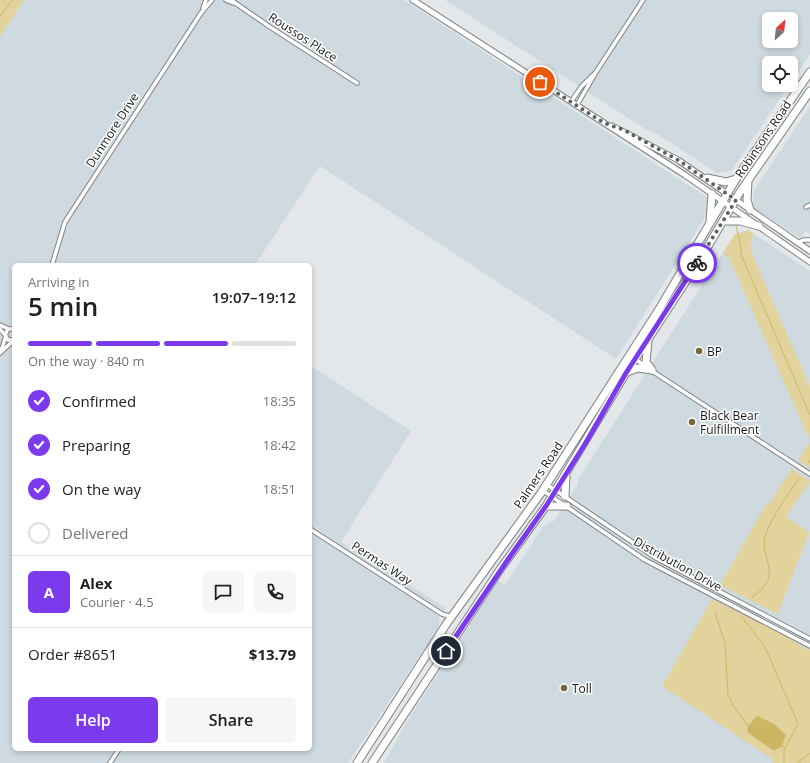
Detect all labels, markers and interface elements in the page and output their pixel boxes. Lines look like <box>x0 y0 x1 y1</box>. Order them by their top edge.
street label: Roussos Place <box>265 8 341 66</box>
north arrow <box>762 12 798 48</box>
map controls <box>762 12 798 92</box>
button: locate <box>762 56 798 92</box>
pin <box>523 65 557 99</box>
icon: bag <box>529 71 551 93</box>
street label: Dunmore Drive <box>81 89 143 171</box>
street label: Robinsons Road <box>731 97 795 181</box>
courier <box>677 243 717 283</box>
icon: bike <box>686 252 708 274</box>
text: Arriving in <box>28 273 90 291</box>
text: 19:07–19:12 <box>212 287 296 307</box>
text: 5 min <box>28 288 98 324</box>
place label: BP <box>707 343 722 360</box>
marker: BP <box>694 346 704 356</box>
text: On the way · 840 m <box>28 352 144 370</box>
icon: check <box>28 390 50 412</box>
text: Confirmed <box>62 391 136 411</box>
text: 18:35 <box>263 392 296 410</box>
place label: Black Bear Fulfillment <box>700 407 759 438</box>
marker: Black Bear Fulfillment <box>687 417 697 427</box>
icon: check <box>28 434 50 456</box>
text: Preparing <box>62 435 130 455</box>
text: 18:42 <box>263 436 296 454</box>
street label: Palmers Road <box>509 438 567 512</box>
icon: check <box>28 478 50 500</box>
text: On the way <box>62 479 141 499</box>
text: 18:51 <box>263 480 296 498</box>
text: Delivered <box>62 523 129 543</box>
street label: Distribution Drive <box>631 533 726 595</box>
street label: Permas Way <box>348 537 416 590</box>
button: chat <box>202 571 244 613</box>
button: phone <box>254 571 296 613</box>
text: Alex <box>80 573 112 593</box>
text: A <box>44 582 54 602</box>
text: Courier · 4.5 <box>80 593 154 611</box>
pin <box>429 634 463 668</box>
icon: home <box>435 640 457 662</box>
text: Order #8651 <box>28 644 117 664</box>
text: $13.79 <box>249 644 296 664</box>
place label: Toll <box>572 680 592 697</box>
marker: Toll <box>559 683 569 693</box>
button: Help <box>28 697 158 743</box>
button: Share <box>166 697 296 743</box>

